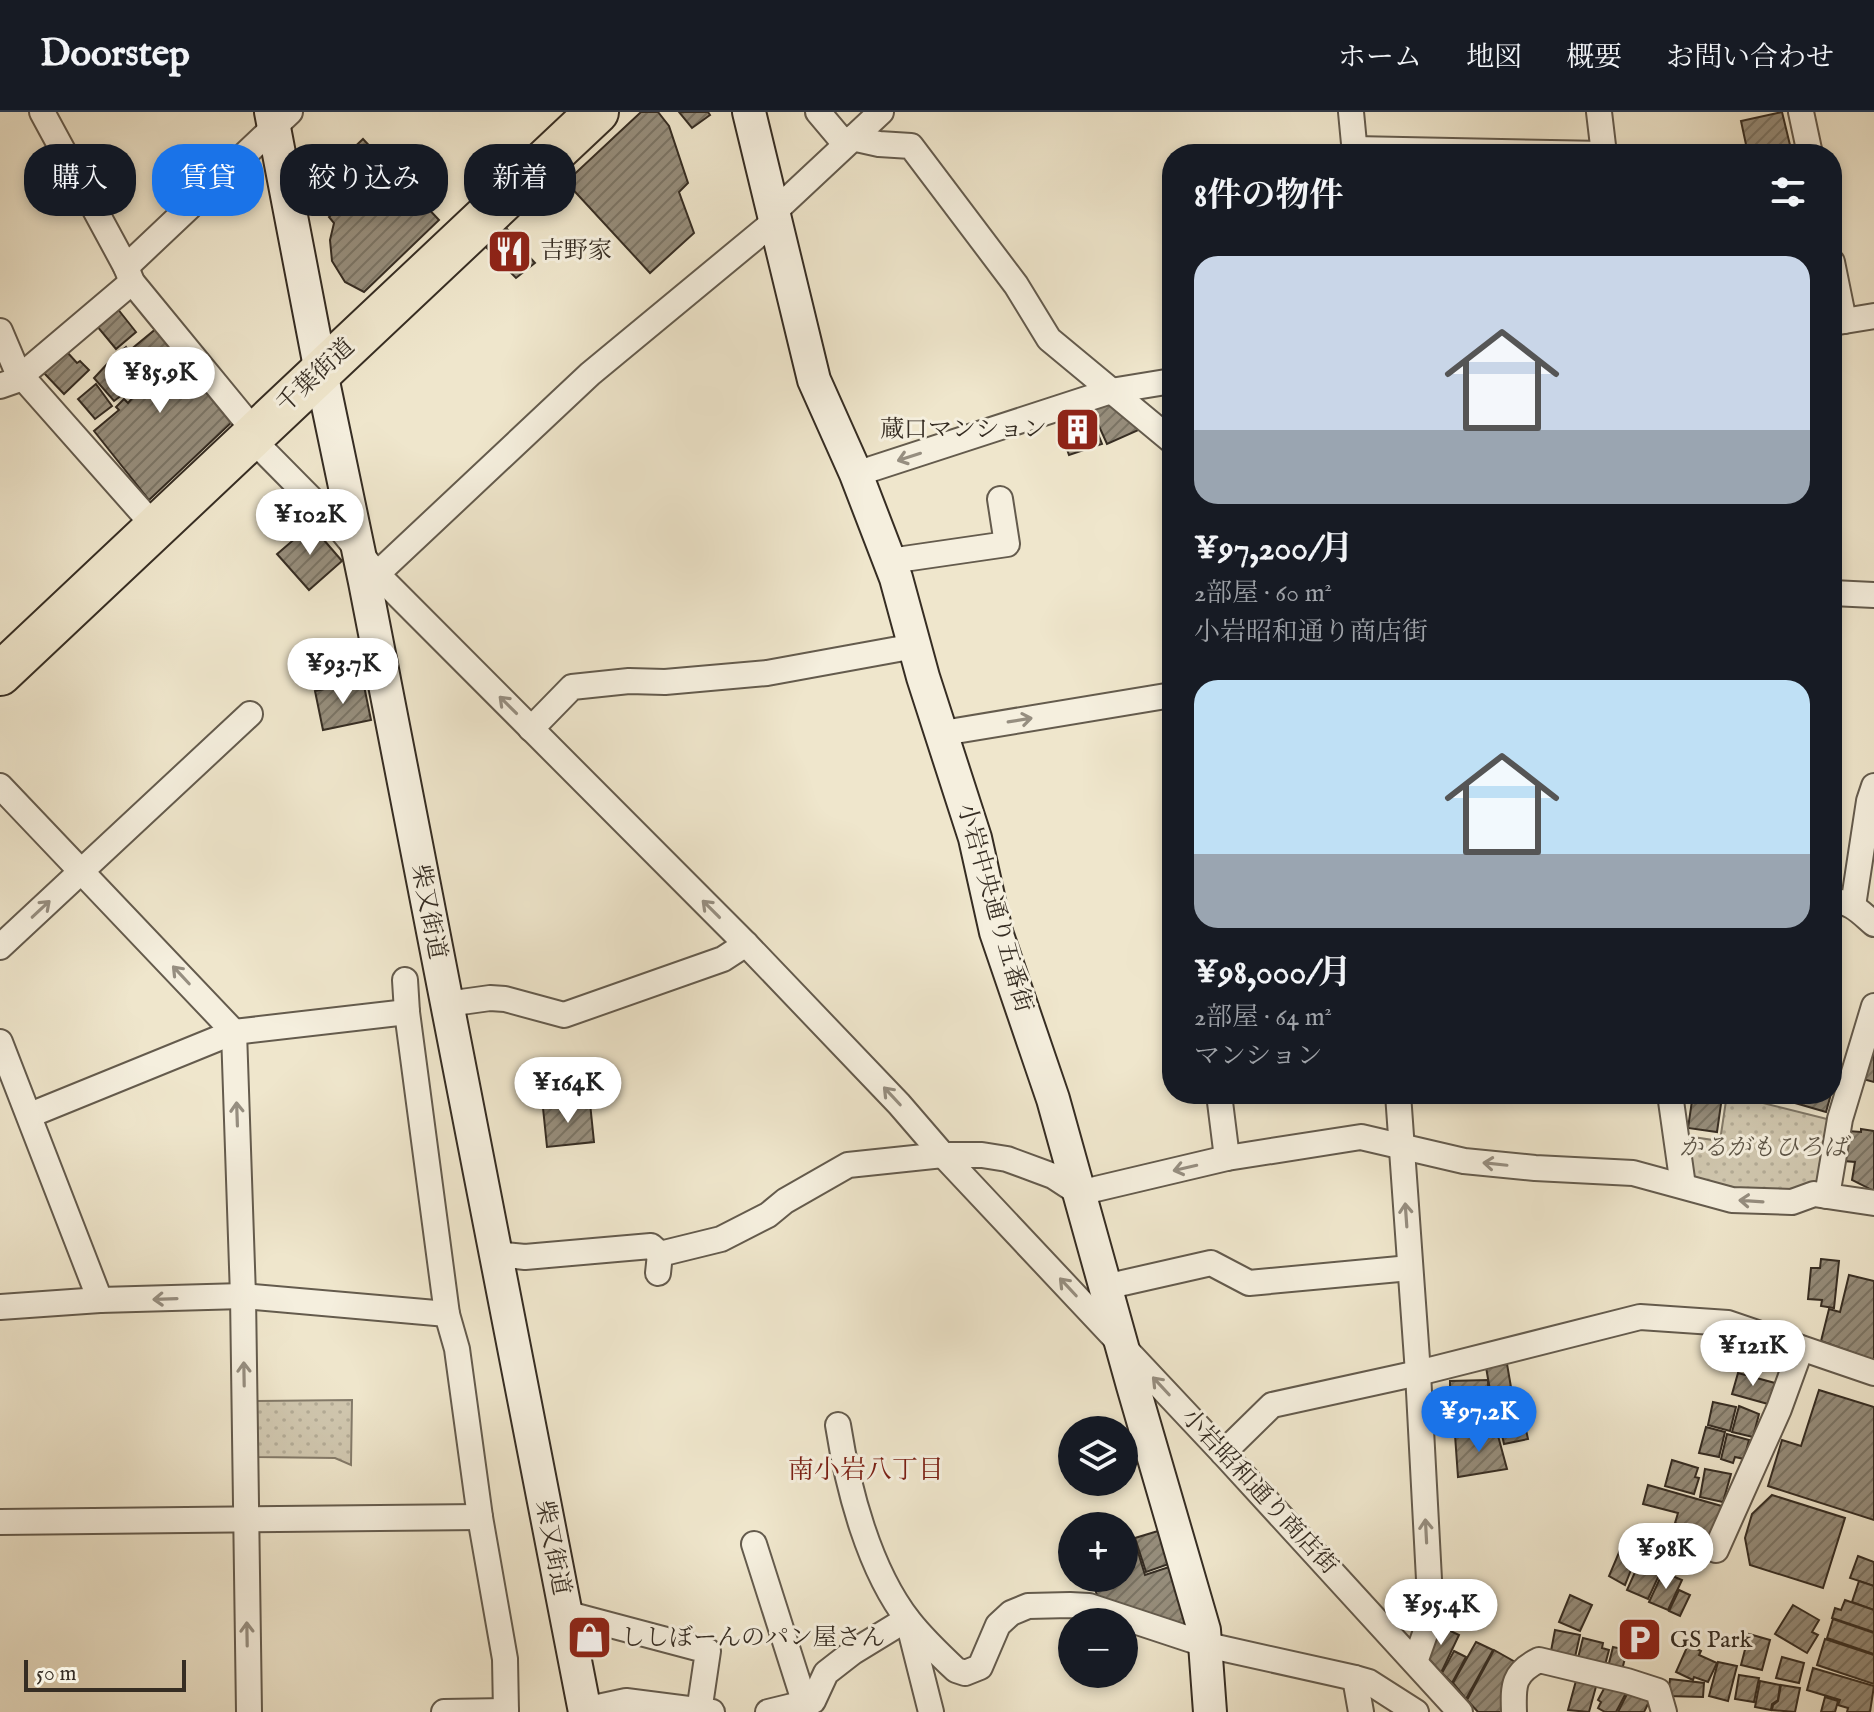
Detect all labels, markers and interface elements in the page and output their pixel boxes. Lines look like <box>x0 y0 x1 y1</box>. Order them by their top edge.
text: Doorstep <box>40 31 190 79</box>
text: ホーム <box>1338 41 1422 76</box>
text: 地図 <box>1466 41 1522 76</box>
text: 概要 <box>1566 41 1622 76</box>
text: お問い合わせ <box>1666 41 1834 76</box>
chip: 購入 <box>24 144 136 216</box>
chip: 賃貸 <box>152 144 264 216</box>
chip: 絞り込み <box>280 144 448 216</box>
chip: 新着 <box>464 144 576 216</box>
icon: filters <box>1766 170 1810 214</box>
text: 8件の物件 <box>1194 175 1343 218</box>
restaurant icon: 吉野家 <box>485 227 533 275</box>
place label: 吉野家 <box>540 236 612 267</box>
icon: home <box>1430 308 1574 452</box>
street label: 千葉街道 <box>270 332 362 420</box>
pin: ¥85.9K <box>95 347 225 415</box>
text: ¥85.9K <box>123 356 197 389</box>
building icon: 蔵口マンション <box>1054 406 1102 454</box>
place label: 蔵口マンション <box>880 415 1047 446</box>
one-way arrow <box>897 451 922 466</box>
pin: ¥102K <box>254 489 366 557</box>
text: ¥102K <box>274 498 346 531</box>
text: ¥97,200/月 <box>1194 528 1354 571</box>
text: 2部屋 · 60 m² <box>1194 577 1332 610</box>
text: 小岩昭和通り商店街 <box>1194 616 1428 649</box>
pin: ¥93.7K <box>278 638 408 706</box>
text: ¥93.7K <box>305 647 381 680</box>
one-way arrow <box>499 696 518 715</box>
one-way arrow <box>1007 712 1032 727</box>
icon: home <box>1430 732 1574 876</box>
street label: 小岩中央通り五番街 <box>949 800 1039 1016</box>
street label: 柴又街道 <box>404 862 452 962</box>
one-way arrow <box>31 899 51 918</box>
one-way arrow <box>702 900 721 919</box>
text: ¥98,000/月 <box>1194 952 1352 995</box>
one-way arrow <box>171 965 190 985</box>
text: 2部屋 · 64 m² <box>1194 1001 1332 1034</box>
text: マンション <box>1194 1040 1323 1073</box>
pin: ¥164K <box>512 1057 624 1125</box>
text: ¥164K <box>532 1066 604 1099</box>
one-way arrow <box>882 1086 901 1106</box>
one-way arrow <box>229 1101 244 1128</box>
park label: かるがもひろば <box>1679 1133 1852 1164</box>
one-way arrow <box>1482 1156 1509 1171</box>
one-way arrow <box>1172 1161 1198 1176</box>
one-way arrow <box>1738 1193 1765 1208</box>
one-way arrow <box>1398 1202 1413 1229</box>
one-way arrow <box>1059 1278 1078 1298</box>
one-way arrow <box>152 1291 179 1306</box>
pin: ¥121K <box>1697 1320 1809 1388</box>
text: ¥121K <box>1718 1329 1788 1362</box>
one-way arrow <box>236 1361 252 1388</box>
one-way arrow <box>1152 1377 1171 1397</box>
pin: ¥97.2K <box>1414 1386 1544 1454</box>
text: ¥97.2K <box>1439 1395 1519 1428</box>
street label: 小岩昭和通り商店街 <box>1174 1402 1344 1582</box>
map controls <box>1058 1416 1138 1688</box>
button: layers <box>1058 1416 1138 1496</box>
district label: 南小岩八丁目 <box>788 1454 944 1487</box>
street label: 柴又街道 <box>528 1498 576 1598</box>
button: + <box>1058 1512 1138 1592</box>
one-way arrow <box>1418 1518 1433 1545</box>
pin: ¥98K <box>1619 1523 1713 1591</box>
text: ¥98K <box>1636 1532 1696 1565</box>
pin: ¥95.4K <box>1376 1579 1506 1647</box>
text: ¥95.4K <box>1402 1588 1480 1621</box>
button: − <box>1058 1608 1138 1688</box>
shop icon: ししぼーんのパン屋さん <box>566 1614 614 1662</box>
parking icon: GS Park <box>1615 1616 1663 1664</box>
one-way arrow <box>240 1621 255 1648</box>
place label: ししぼーんのパン屋さん <box>621 1623 885 1654</box>
place label: GS Park <box>1670 1625 1752 1656</box>
scale bar <box>24 1656 186 1692</box>
text: 50 m <box>36 1660 77 1688</box>

